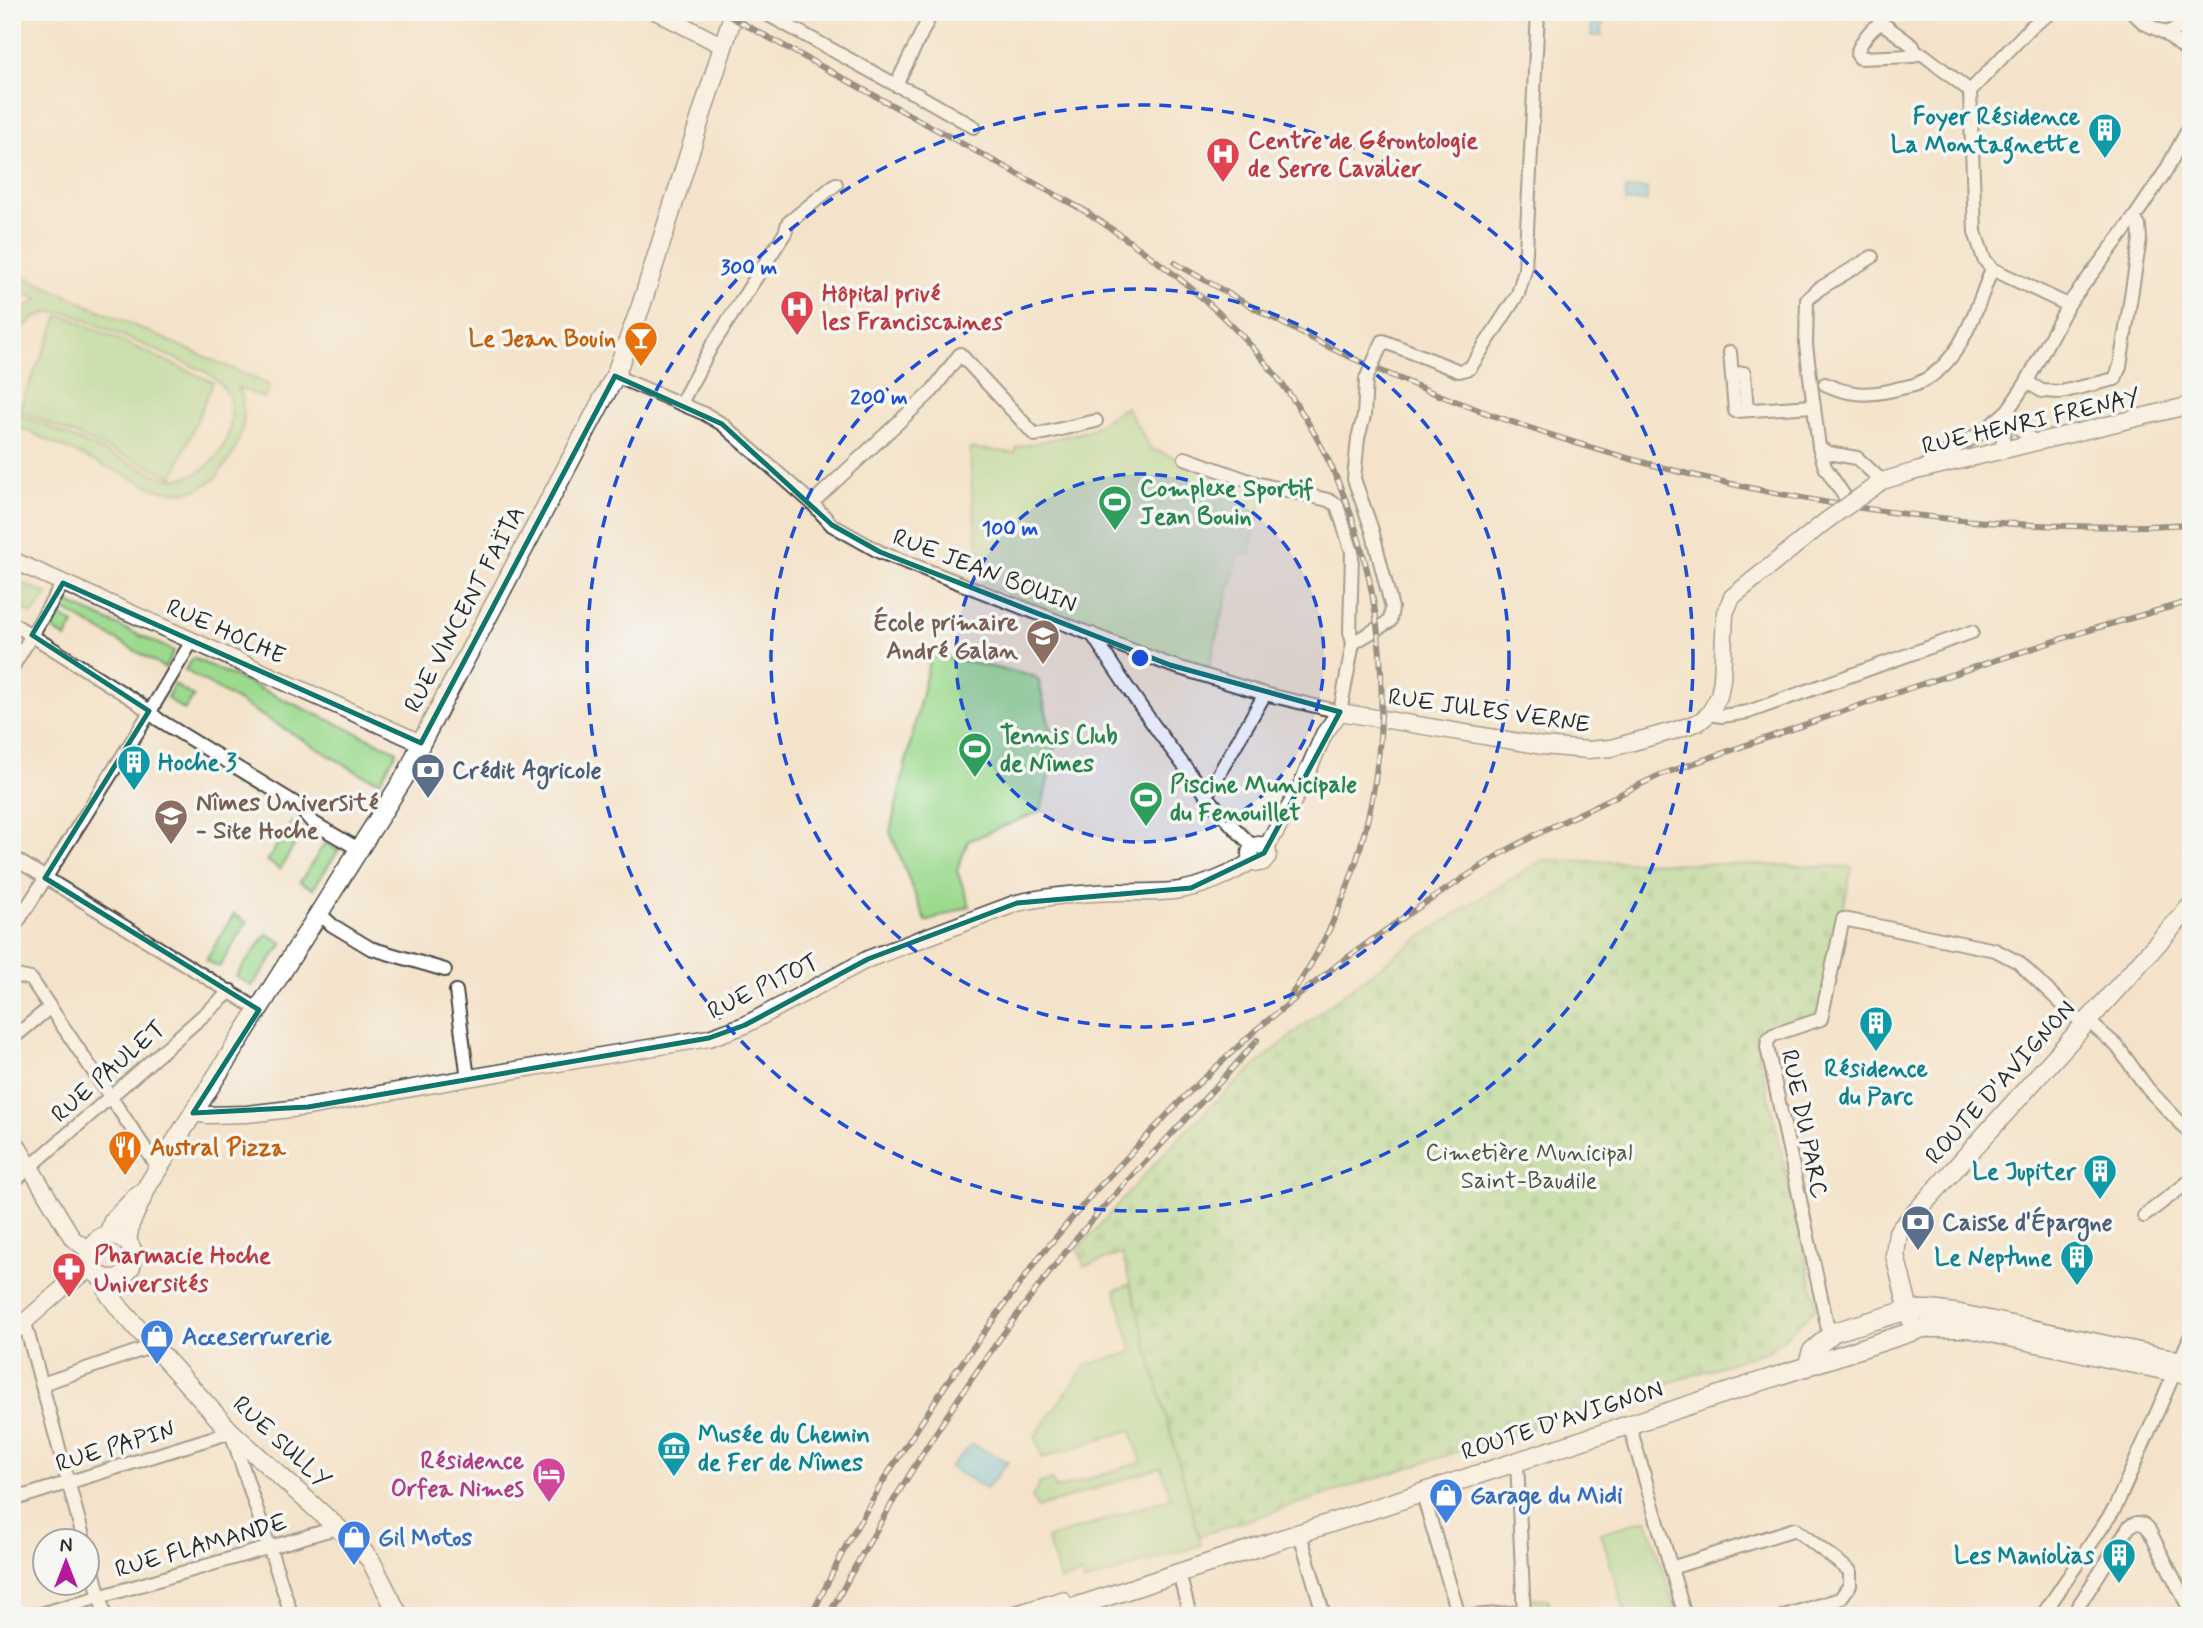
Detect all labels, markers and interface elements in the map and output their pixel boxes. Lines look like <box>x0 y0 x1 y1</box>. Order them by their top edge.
place label: Foyer Résidence La Montagnette <box>1891 102 2081 164</box>
building icon: Foyer Résidence La Montagnette <box>2086 111 2124 160</box>
place label: Centre de Gérontologie de Serre Cavalier <box>1248 126 1478 185</box>
hospital icon: Centre de Gérontologie de Serre Cavalier <box>1204 135 1242 184</box>
text: 300 m <box>721 254 778 282</box>
place label: Hôpital privé les Franciscaines <box>822 279 1003 338</box>
hospital icon: Hôpital privé les Franciscaines <box>778 288 816 337</box>
bar icon: Le Jean Bouin <box>622 319 660 368</box>
place label: Le Jean Bouin <box>468 324 616 355</box>
street label: RUE HENRI FRENAY <box>1919 382 2144 463</box>
text: 200 m <box>850 384 908 412</box>
place label: Complexe Sportif Jean Bouin <box>1140 474 1314 533</box>
sports icon: Complexe Sportif Jean Bouin <box>1096 483 1134 532</box>
street label: RUE VINCENT FAÏTA <box>398 501 533 718</box>
text: 100 m <box>982 515 1038 543</box>
street label: RUE JEAN BOUIN <box>888 522 1081 621</box>
street label: RUE HOCHE <box>161 592 290 672</box>
place label: École primaire André Galan <box>873 606 1019 667</box>
school or university icon: École primaire André Galan <box>1024 617 1062 666</box>
centre of rings <box>1128 646 1152 670</box>
street label: RUE JULES VERNE <box>1386 682 1592 741</box>
place label: Tennis Club de Nîmes <box>1000 721 1118 780</box>
sports icon: Tennis Club de Nîmes <box>956 730 994 779</box>
building icon: Hoche 3 <box>115 743 153 792</box>
place label: Hoche 3 <box>158 748 237 779</box>
bank icon: Crédit Agricole <box>409 751 447 800</box>
place label: Crédit Agricole <box>452 756 602 790</box>
place label: Piscine Municipale du Fenouillet <box>1170 770 1357 829</box>
sports icon: Piscine Municipale du Fenouillet <box>1127 779 1165 828</box>
place label: Nîmes Université - Site Hoche <box>196 788 379 847</box>
school or university icon: Nîmes Université - Site Hoche <box>152 797 190 846</box>
street label: RUE PITOT <box>703 947 824 1028</box>
street label: ROUTE D'AVIGNON <box>1919 994 2083 1172</box>
building icon: Résidence du Parc <box>1857 1004 1895 1053</box>
street label: RUE PAULET <box>45 1014 173 1130</box>
street label: RUE DU PARC <box>1773 1047 1834 1202</box>
place label: Résidence du Parc <box>1824 1054 1928 1113</box>
restaurant icon: Austral Pizza <box>106 1128 144 1177</box>
place label: Austral Pizza <box>150 1133 286 1164</box>
park label: Cimetière Municipal Saint-Baudile <box>1426 1138 1632 1197</box>
building icon: Le Jupiter <box>2081 1152 2119 1201</box>
place label: Le Jupiter <box>1972 1157 2077 1188</box>
bank icon: Caisse d'Épargne <box>1899 1203 1937 1252</box>
place label: Caisse d'Épargne <box>1942 1206 2113 1242</box>
building icon: Le Neptune <box>2058 1238 2096 1287</box>
place label: Pharmacie Hoche Universités <box>94 1241 271 1300</box>
place label: Le Neptune <box>1935 1243 2052 1274</box>
pharmacy icon: Pharmacie Hoche Universités <box>50 1250 88 1299</box>
shop icon: Acceserrurerie <box>138 1317 176 1366</box>
place label: Acceserrurerie <box>182 1322 333 1353</box>
street label: ROUTE D'AVIGNON <box>1458 1374 1667 1469</box>
street label: RUE SULLY <box>225 1390 337 1497</box>
street label: RUE PAPIN <box>52 1414 179 1480</box>
place label: Musée du Chemin de Fer de Nîmes <box>698 1420 870 1479</box>
museum icon: Musée du Chemin de Fer de Nîmes <box>655 1429 693 1478</box>
place label: Résidence Orfea Nimes <box>391 1446 525 1505</box>
hotel icon: Résidence Orfea Nimes <box>530 1455 568 1504</box>
shop icon: Garage du Midi <box>1427 1476 1465 1525</box>
place label: Garage du Midi <box>1470 1481 1623 1515</box>
street label: RUE FLAMANDE <box>112 1507 291 1586</box>
shop icon: Gil Motos <box>335 1518 373 1567</box>
place label: Gil Motos <box>378 1523 472 1554</box>
north arrow <box>32 1526 102 1596</box>
text: N <box>60 1534 72 1559</box>
building icon: Les Maniolias <box>2100 1536 2138 1585</box>
place label: Les Maniolias <box>1954 1541 2094 1572</box>

